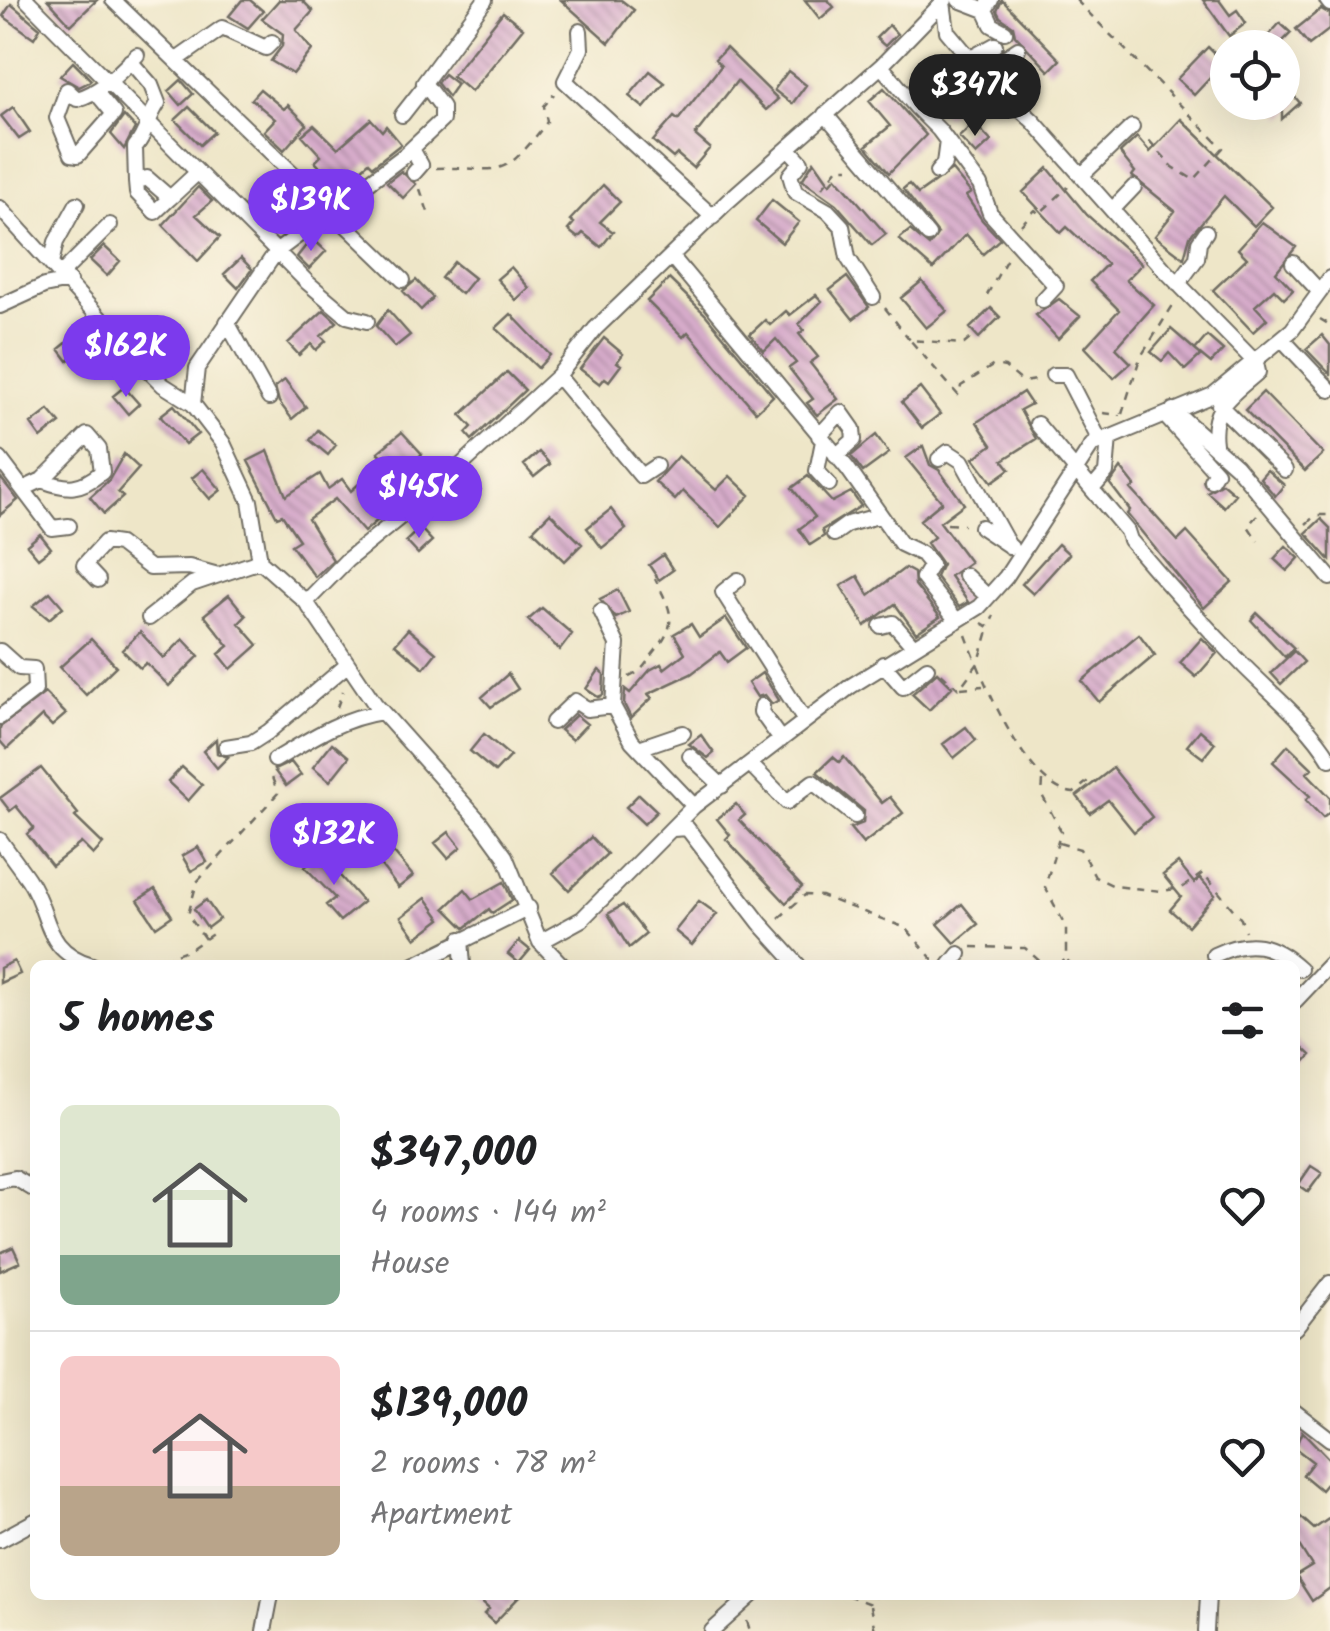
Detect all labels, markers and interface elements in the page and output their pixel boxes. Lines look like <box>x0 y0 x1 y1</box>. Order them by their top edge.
map controls <box>1210 30 1300 120</box>
button: locate <box>1210 30 1300 120</box>
pin: $347K <box>905 54 1045 139</box>
text: $347K <box>931 61 1019 112</box>
pin: $139K <box>241 169 381 254</box>
text: $139K <box>270 176 352 227</box>
pin: $162K <box>56 315 196 400</box>
text: $162K <box>84 322 168 373</box>
pin: $145K <box>349 456 489 541</box>
text: $145K <box>378 463 460 514</box>
pin: $132K <box>264 803 404 888</box>
text: $132K <box>292 810 376 861</box>
text: 5 homes <box>60 987 215 1054</box>
icon: filters <box>1215 993 1270 1048</box>
text: $347,000 <box>370 1121 536 1188</box>
icon: home <box>140 1145 260 1265</box>
icon: heart <box>1215 1178 1270 1233</box>
text: 4 rooms · 144 m² <box>370 1188 606 1239</box>
text: House <box>370 1239 449 1290</box>
text: $139,000 <box>370 1372 527 1439</box>
icon: home <box>140 1396 260 1516</box>
icon: heart <box>1215 1429 1270 1484</box>
text: 2 rooms · 78 m² <box>370 1439 596 1490</box>
text: Apartment <box>370 1490 512 1541</box>

